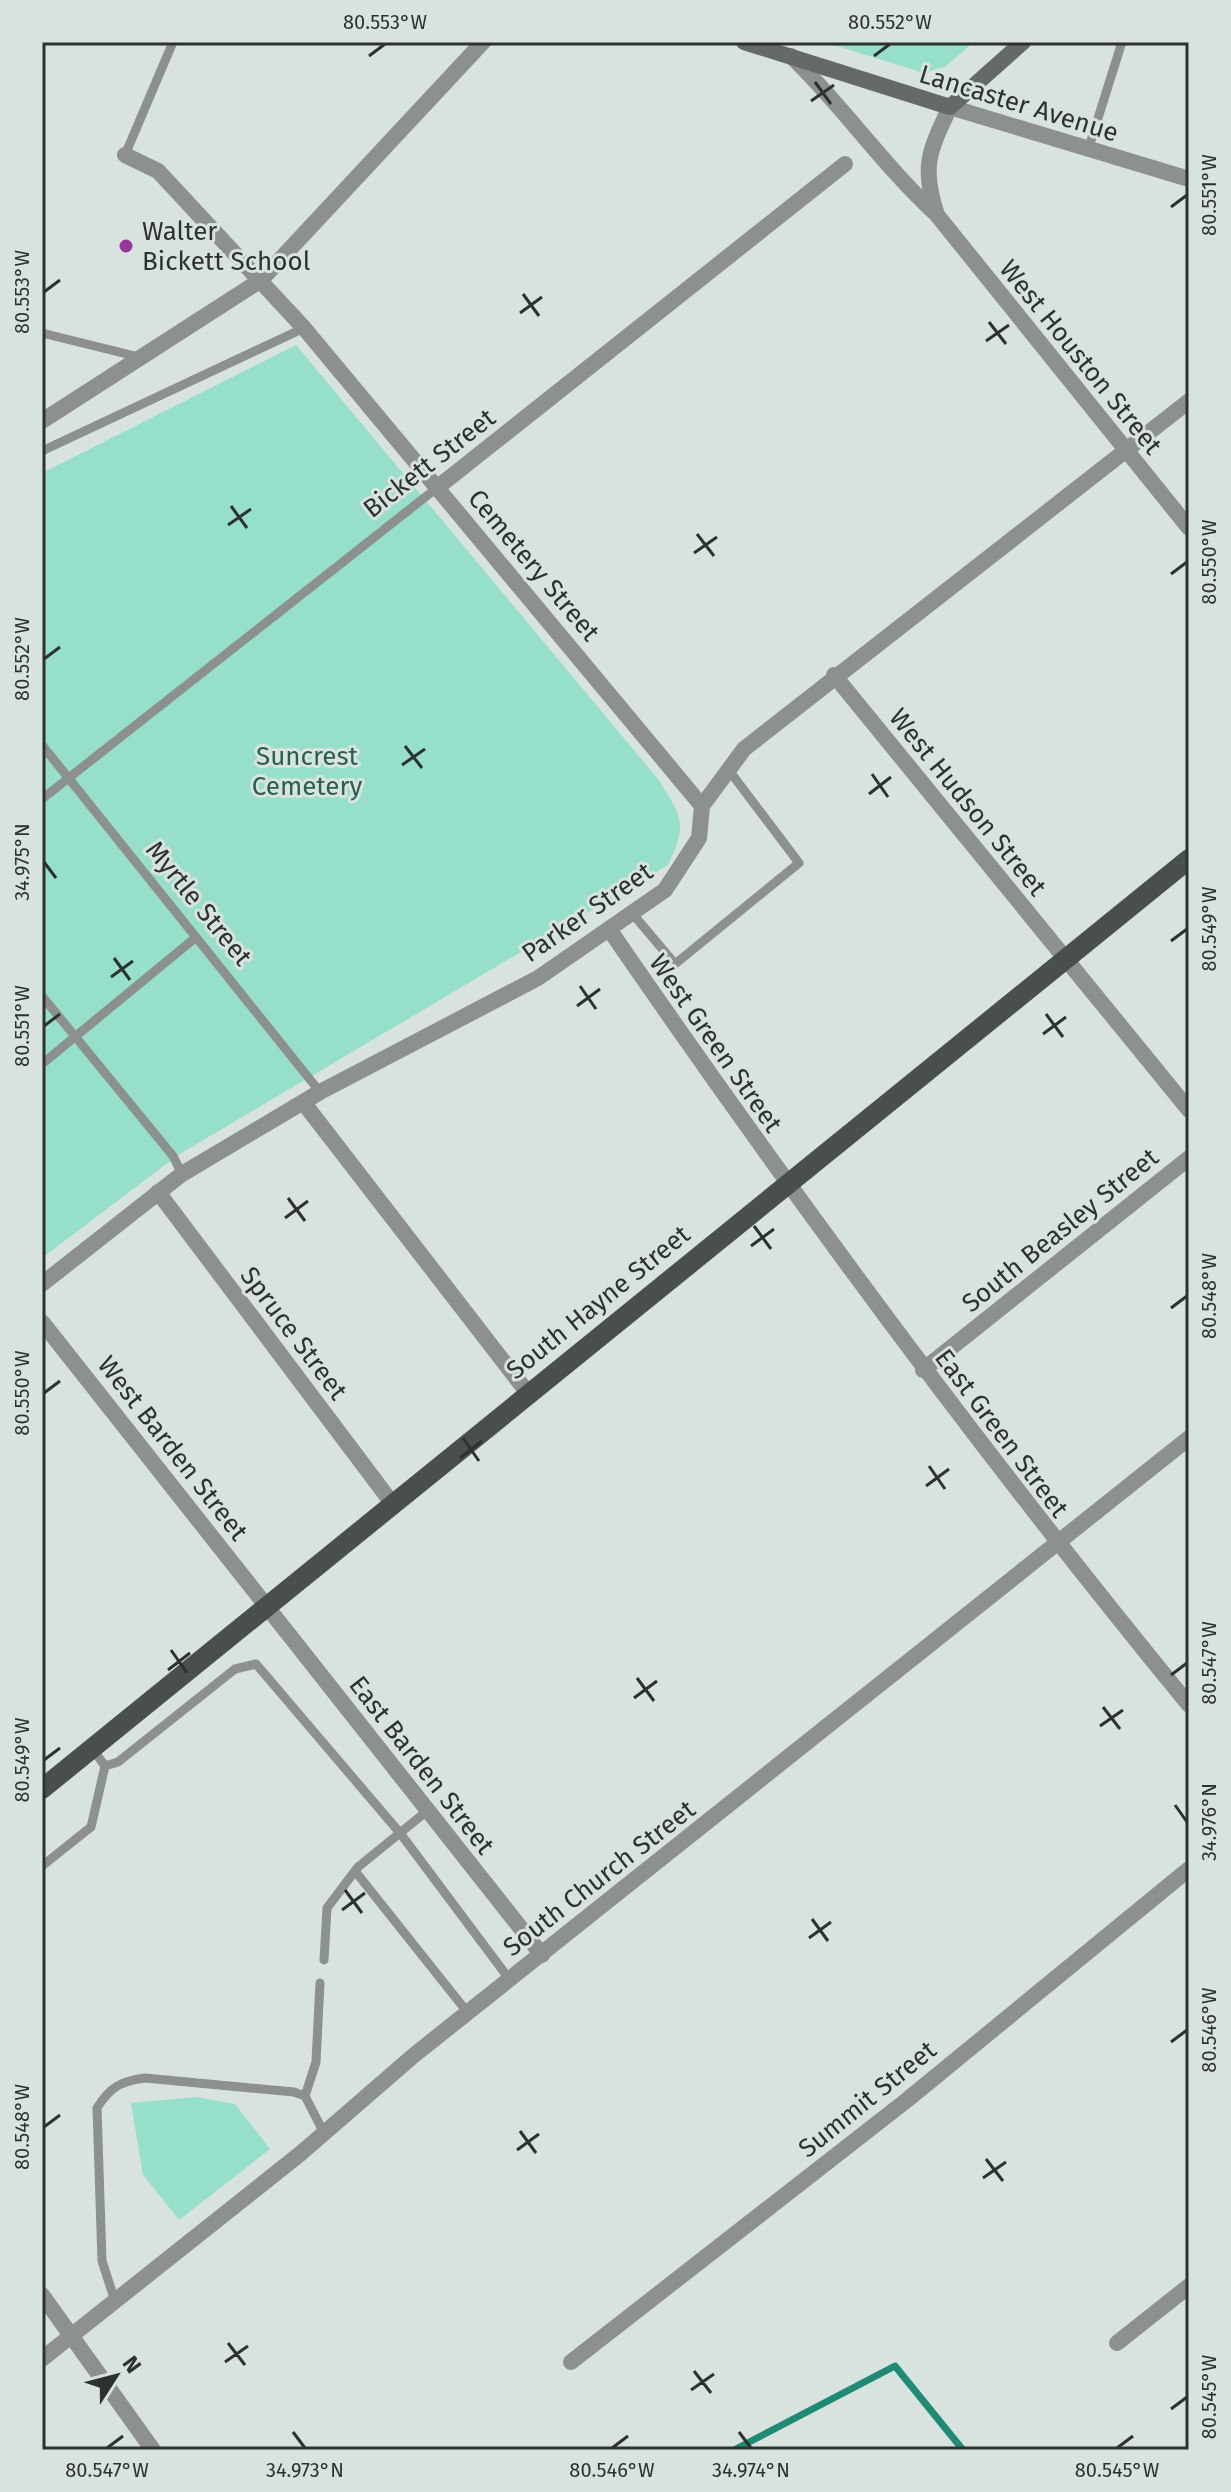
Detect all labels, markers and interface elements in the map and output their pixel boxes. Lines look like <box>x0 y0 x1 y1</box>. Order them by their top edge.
text: 80.553°W <box>343 10 427 34</box>
text: 80.552°W <box>848 10 932 34</box>
street label: Lancaster Avenue <box>916 58 1122 149</box>
text: 80.551°W <box>1197 154 1221 236</box>
place label: Walter Bickett School <box>142 216 311 277</box>
marker: Walter Bickett School <box>117 237 135 255</box>
text: 80.553°W <box>10 250 34 334</box>
street label: West Houston Street <box>993 254 1169 461</box>
street label: Bickett Street <box>357 402 502 525</box>
street label: Cemetery Street <box>461 483 606 648</box>
text: 80.550°W <box>1197 519 1221 605</box>
text: 80.552°W <box>10 617 34 701</box>
street label: West Hudson Street <box>883 702 1053 903</box>
park label: Suncrest Cemetery <box>252 741 363 802</box>
text: 34.975°N <box>10 823 34 901</box>
street label: Myrtle Street <box>139 835 259 972</box>
street label: Parker Street <box>516 856 659 969</box>
text: 80.549°W <box>1197 886 1221 971</box>
street label: West Green Street <box>643 948 789 1139</box>
text: 80.551°W <box>10 985 34 1067</box>
street label: South Beasley Street <box>956 1141 1165 1319</box>
street label: South Hayne Street <box>500 1219 697 1386</box>
text: 80.548°W <box>1197 1253 1221 1339</box>
street label: Spruce Street <box>234 1261 354 1406</box>
street label: East Green Street <box>928 1343 1075 1524</box>
text: 80.550°W <box>10 1350 34 1436</box>
street label: West Barden Street <box>91 1350 255 1547</box>
text: 80.547°W <box>1197 1621 1221 1705</box>
street label: East Barden Street <box>342 1670 501 1861</box>
text: 80.549°W <box>10 1717 34 1802</box>
text: 34.976°N <box>1197 1783 1221 1861</box>
street label: South Church Street <box>497 1793 702 1963</box>
text: 80.546°W <box>1197 1987 1221 2073</box>
street label: Summit Street <box>792 2034 943 2164</box>
text: 80.548°W <box>10 2084 34 2170</box>
north arrow <box>76 2336 156 2416</box>
text: N <box>117 2351 147 2378</box>
text: 80.545°W <box>1197 2354 1221 2439</box>
text: 80.547°W <box>65 2458 149 2482</box>
text: 34.973°N <box>266 2458 344 2482</box>
text: 80.546°W <box>569 2458 655 2482</box>
text: 34.974°N <box>712 2458 790 2482</box>
text: 80.545°W <box>1075 2458 1160 2482</box>

